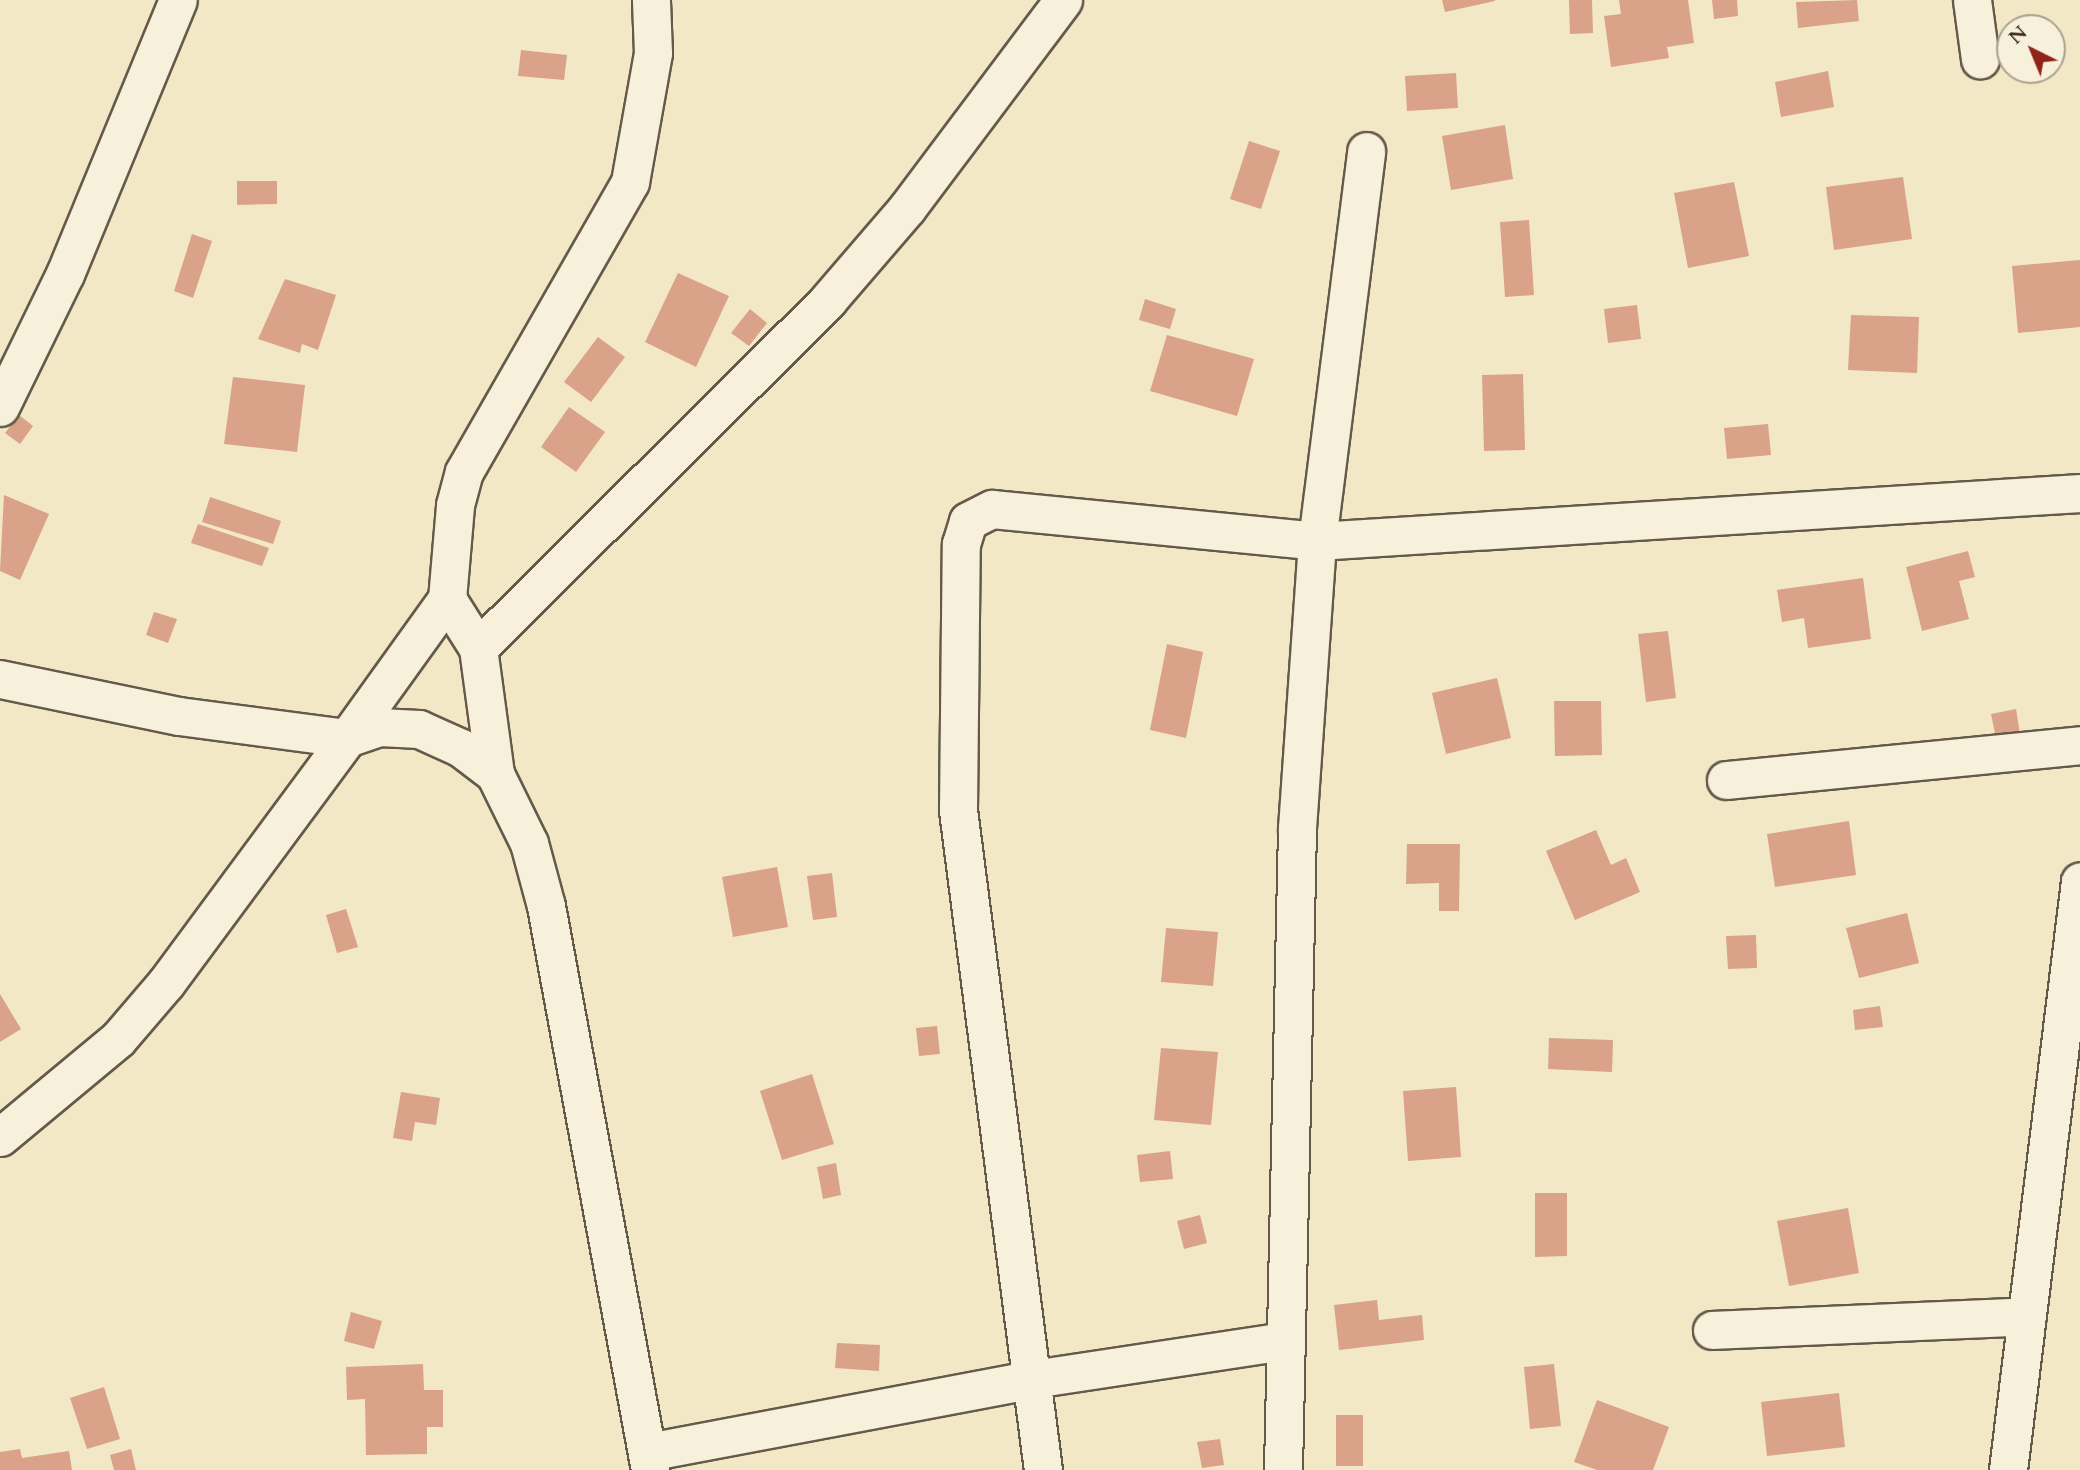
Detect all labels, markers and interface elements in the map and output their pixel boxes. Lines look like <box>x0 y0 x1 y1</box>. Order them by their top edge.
north arrow <box>1996 14 2066 84</box>
text: N <box>2003 20 2033 50</box>

